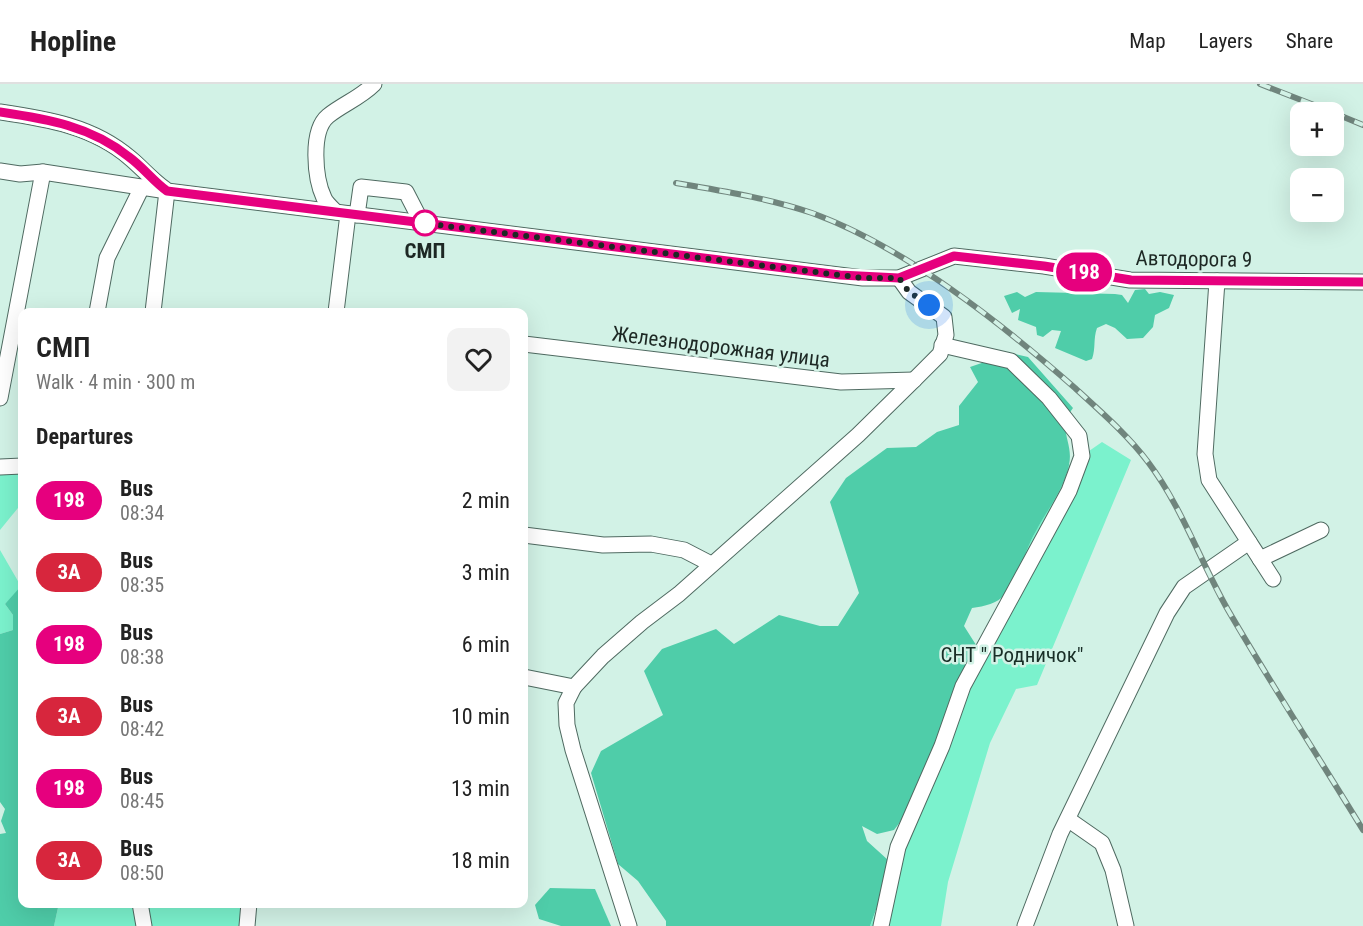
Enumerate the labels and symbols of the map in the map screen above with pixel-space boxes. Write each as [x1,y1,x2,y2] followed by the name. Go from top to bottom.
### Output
[412,210,438,236] marker: СМП
[405,239,445,263] place label: СМП
[1135,246,1253,272] street label: Автодорога 9
[1050,252,1118,291] line badge: 198
[914,290,944,320] your location
[611,322,831,372] street label: Железнодорожная улица
[941,643,1083,667] park label: СНТ " Родничок"

